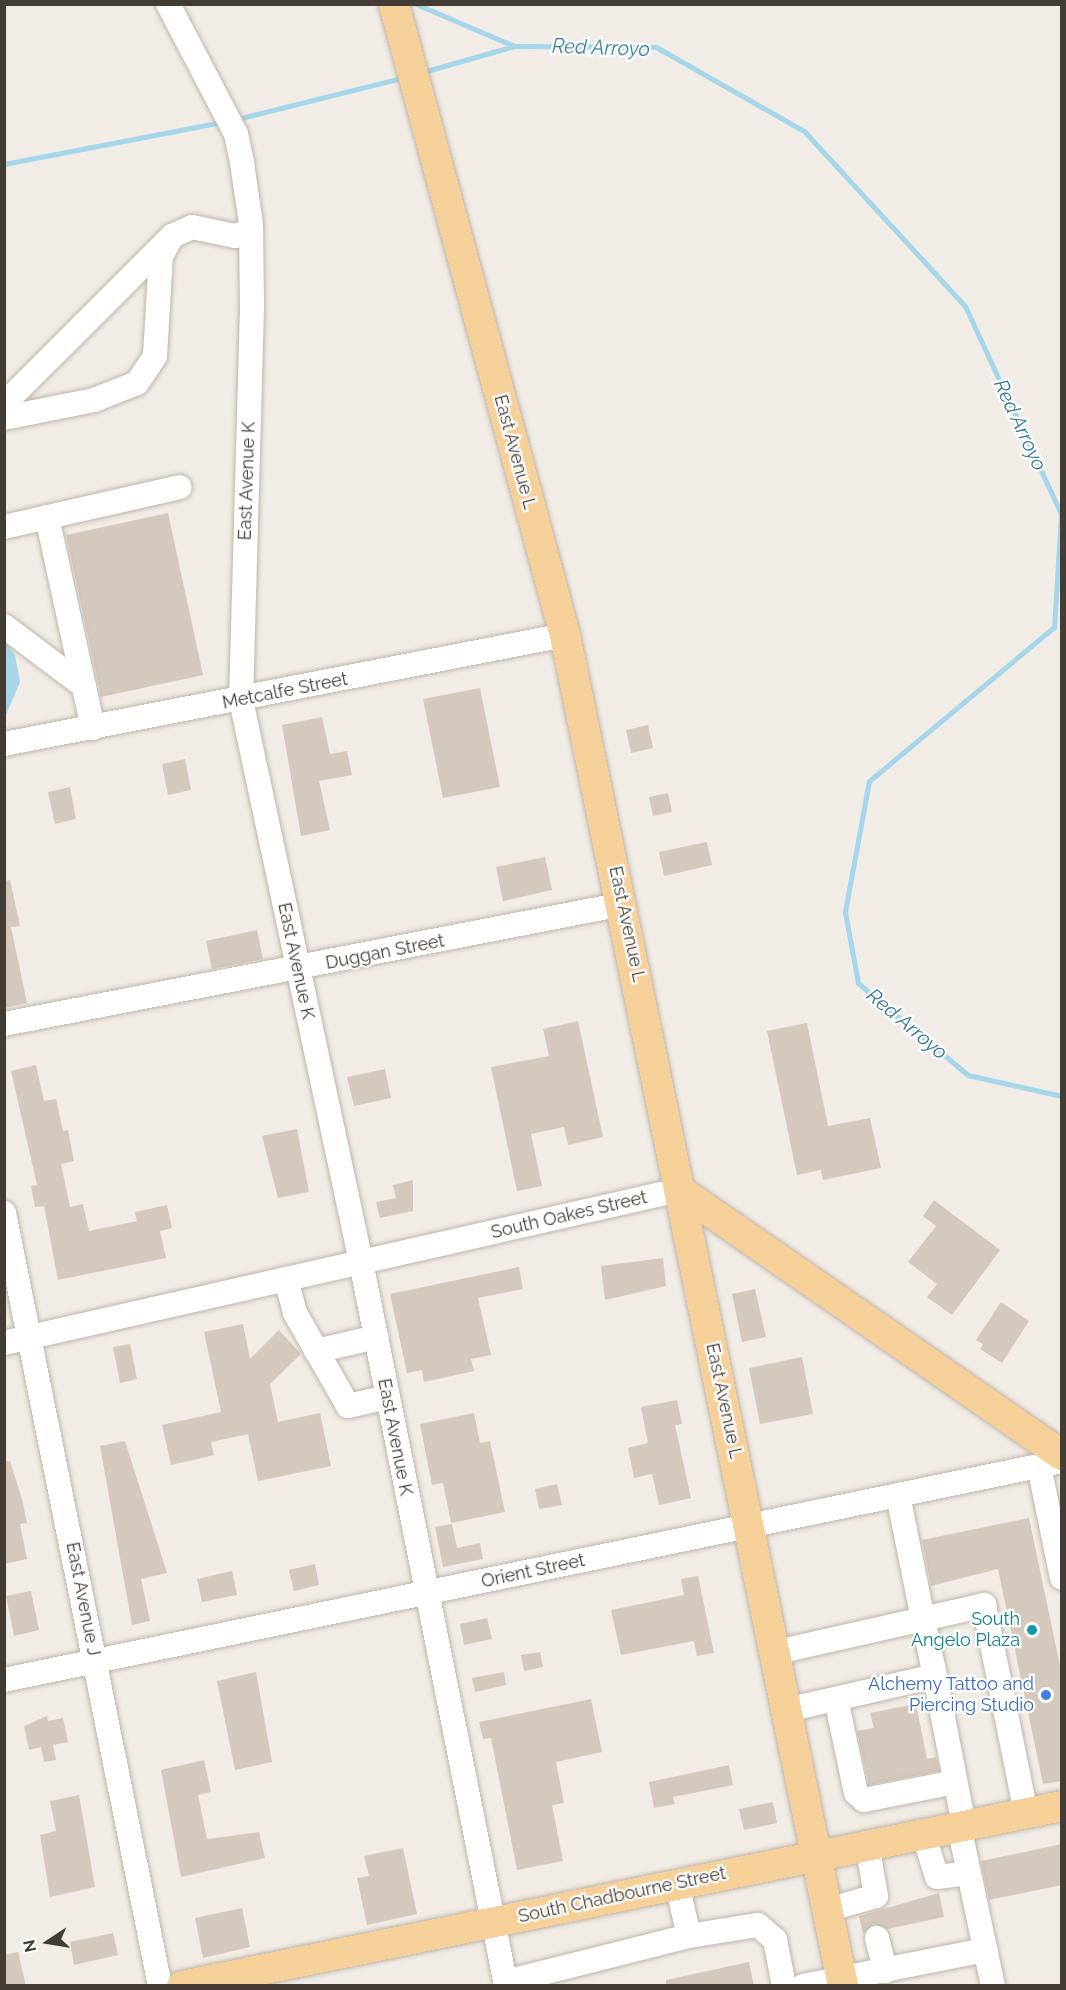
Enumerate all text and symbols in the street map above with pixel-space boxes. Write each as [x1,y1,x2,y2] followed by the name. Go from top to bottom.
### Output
[551,34,651,62] water label: Red Arroyo
[988,375,1052,475] water label: Red Arroyo
[489,392,541,512] street label: East Avenue L
[234,421,260,541] street label: East Avenue K
[220,668,350,714] street label: Metcalfe Street
[604,864,650,984] street label: East Avenue L
[273,900,319,1022] street label: East Avenue K
[324,930,446,974] street label: Duggan Street
[862,983,952,1065] water label: Red Arroyo
[489,1187,649,1243] street label: South Oakes Street
[701,1341,747,1461] street label: East Avenue L
[373,1376,417,1498] street label: East Avenue K
[61,1540,105,1658] street label: East Avenue J
[479,1550,587,1592] street label: Orient Street
[911,1609,1020,1652] place label: South Angelo Plaza
[1025,1623,1039,1637] marker: South Angelo Plaza
[867,1674,1034,1716] place label: Alchemy Tattoo and Piercing Studio
[1039,1688,1053,1702] marker: Alchemy Tattoo and Piercing Studio
[516,1862,728,1928] street label: South Chadbourne Street
[18,1912,78,1972] north arrow
[19,1938,40,1954] text: N

